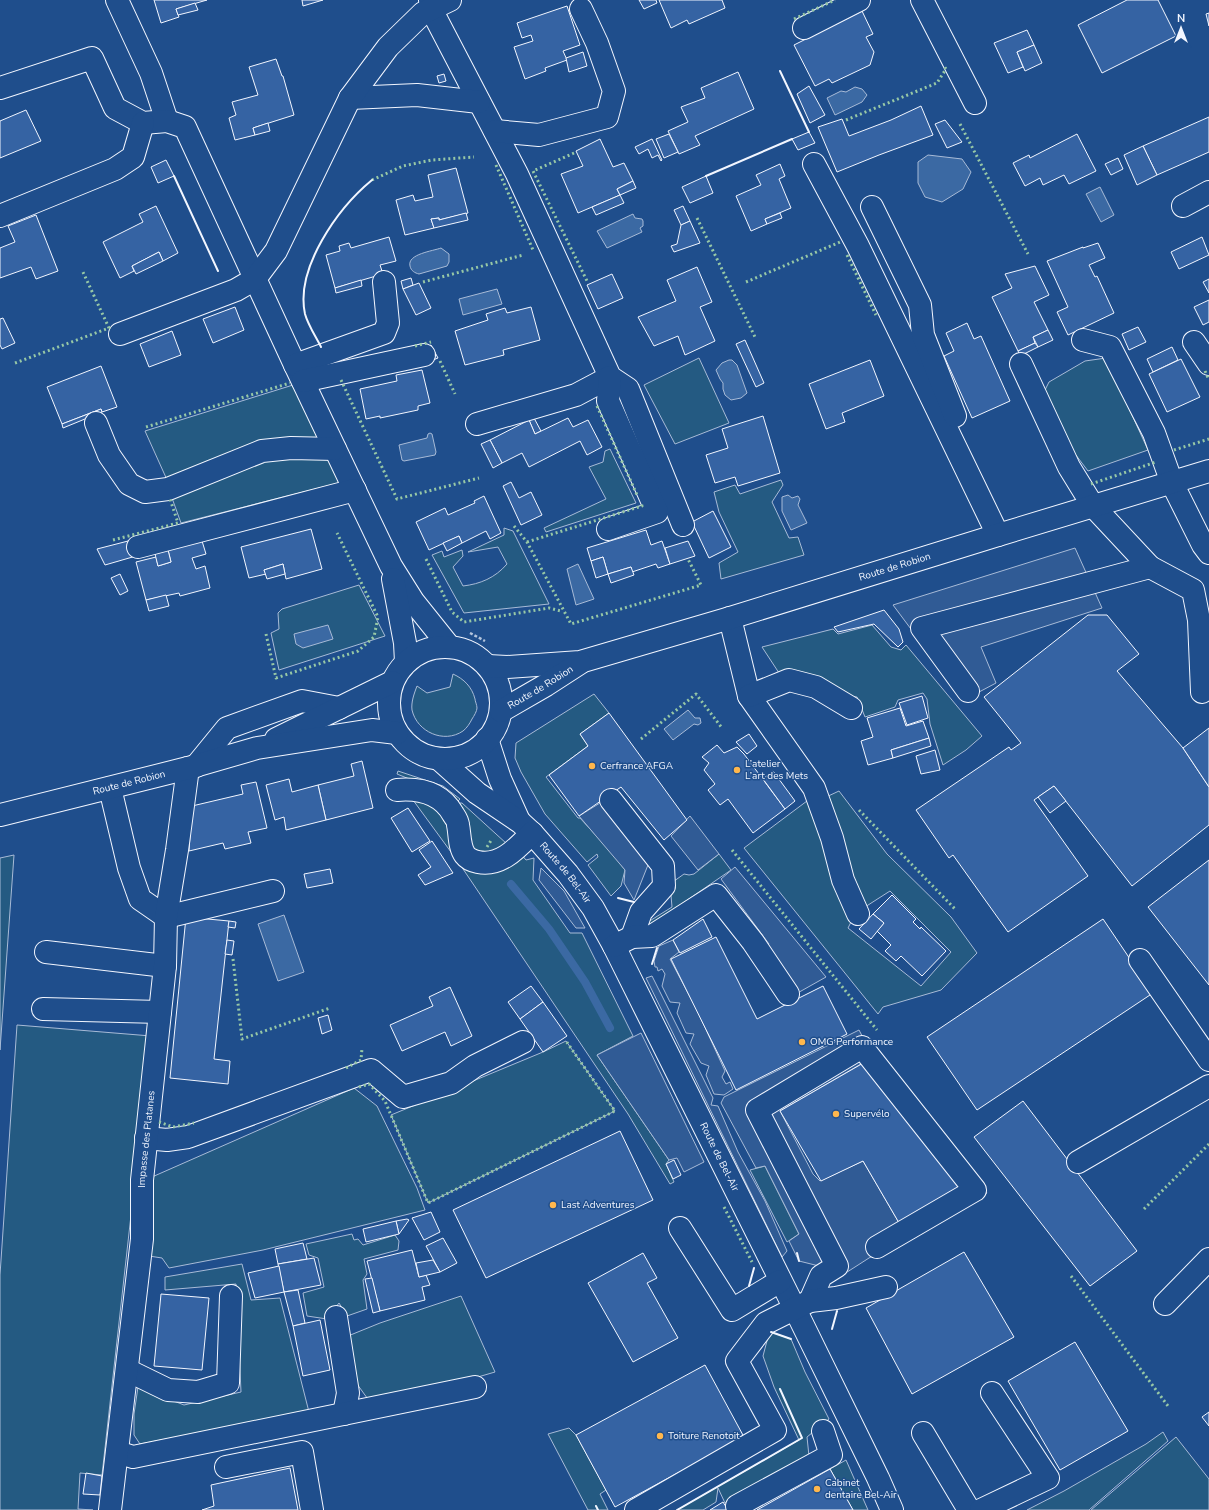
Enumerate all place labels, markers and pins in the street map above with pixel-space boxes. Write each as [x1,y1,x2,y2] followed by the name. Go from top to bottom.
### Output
[745,757,808,783] place label: L’atelier L’art des Mets
[600,759,674,773] place label: Cerfrance AFGA
[587,761,597,771] marker: Cerfrance AFGA
[732,765,742,775] marker: L’atelier L’art des Mets
[810,1035,893,1049] place label: OMG Performance
[797,1037,807,1047] marker: OMG Performance
[844,1107,890,1121] place label: Supervélo
[831,1109,841,1119] marker: Supervélo
[561,1198,635,1212] place label: Last Adventures
[548,1200,558,1210] marker: Last Adventures
[668,1429,740,1443] place label: Toiture Renotoit
[655,1431,665,1441] marker: Toiture Renotoit
[825,1476,897,1502] place label: Cabinet dentaire Bel-Air
[812,1484,822,1494] marker: Cabinet dentaire Bel-Air

